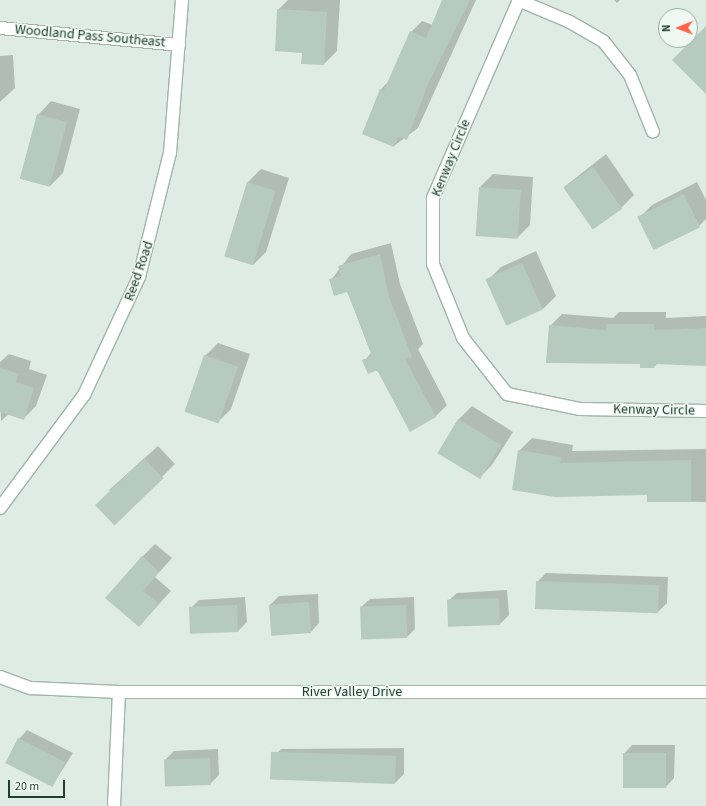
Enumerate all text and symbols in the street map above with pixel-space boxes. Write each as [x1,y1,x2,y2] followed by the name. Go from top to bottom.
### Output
[658,8,698,48] north arrow
[14,21,166,51] street label: Woodland Pass Southeast
[659,24,674,32] text: N
[428,117,474,199] street label: Kenway Circle
[121,239,157,303] street label: Reed Road
[613,401,695,419] street label: Kenway Circle
[302,684,402,700] street label: River Valley Drive
[10,772,67,798] scale bar
[15,778,39,795] text: 20 m

